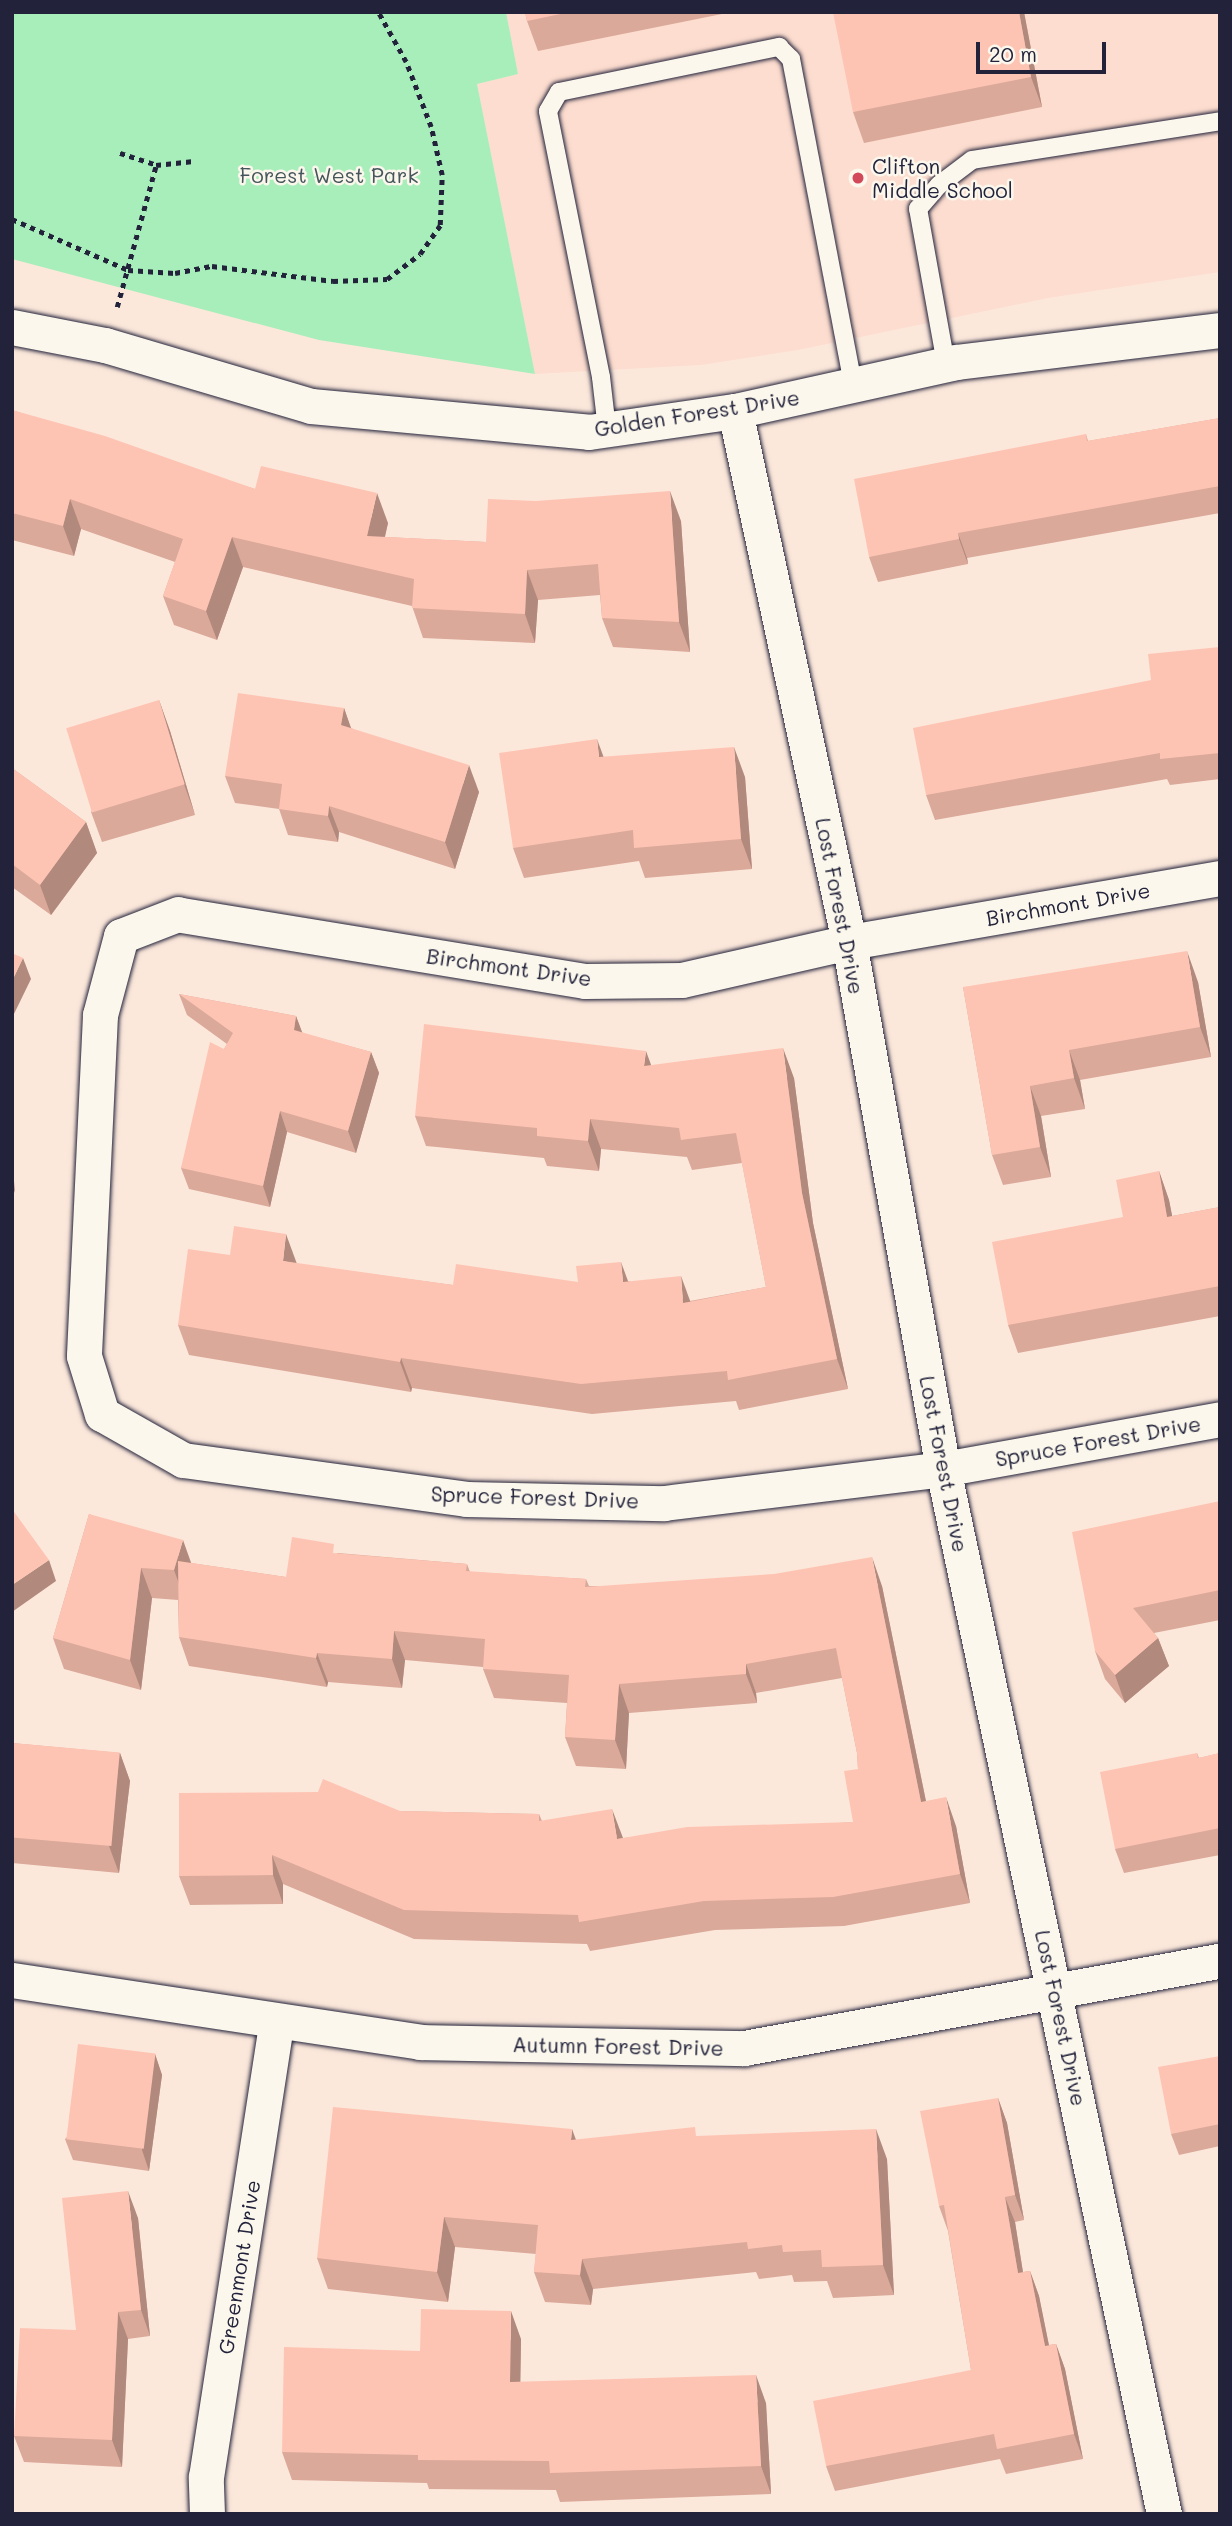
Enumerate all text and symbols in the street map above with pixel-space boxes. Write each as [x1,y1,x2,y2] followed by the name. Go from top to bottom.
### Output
[980,28,1110,72] scale bar
[989,40,1037,67] text: 20 m
[872,153,1013,203] place label: Clifton Middle School
[239,162,419,188] park label: Forest West Park
[850,170,866,186] marker: Clifton Middle School
[593,384,801,442] street label: Golden Forest Drive
[811,816,869,996] street label: Lost Forest Drive
[984,877,1152,931] street label: Birchmont Drive
[425,943,593,991] street label: Birchmont Drive
[915,1374,973,1554] street label: Lost Forest Drive
[993,1411,1203,1471] street label: Spruce Forest Drive
[430,1481,640,1513] street label: Spruce Forest Drive
[1030,1928,1092,2108] street label: Lost Forest Drive
[512,2032,724,2060] street label: Autumn Forest Drive
[213,2178,265,2356] street label: Greenmont Drive

